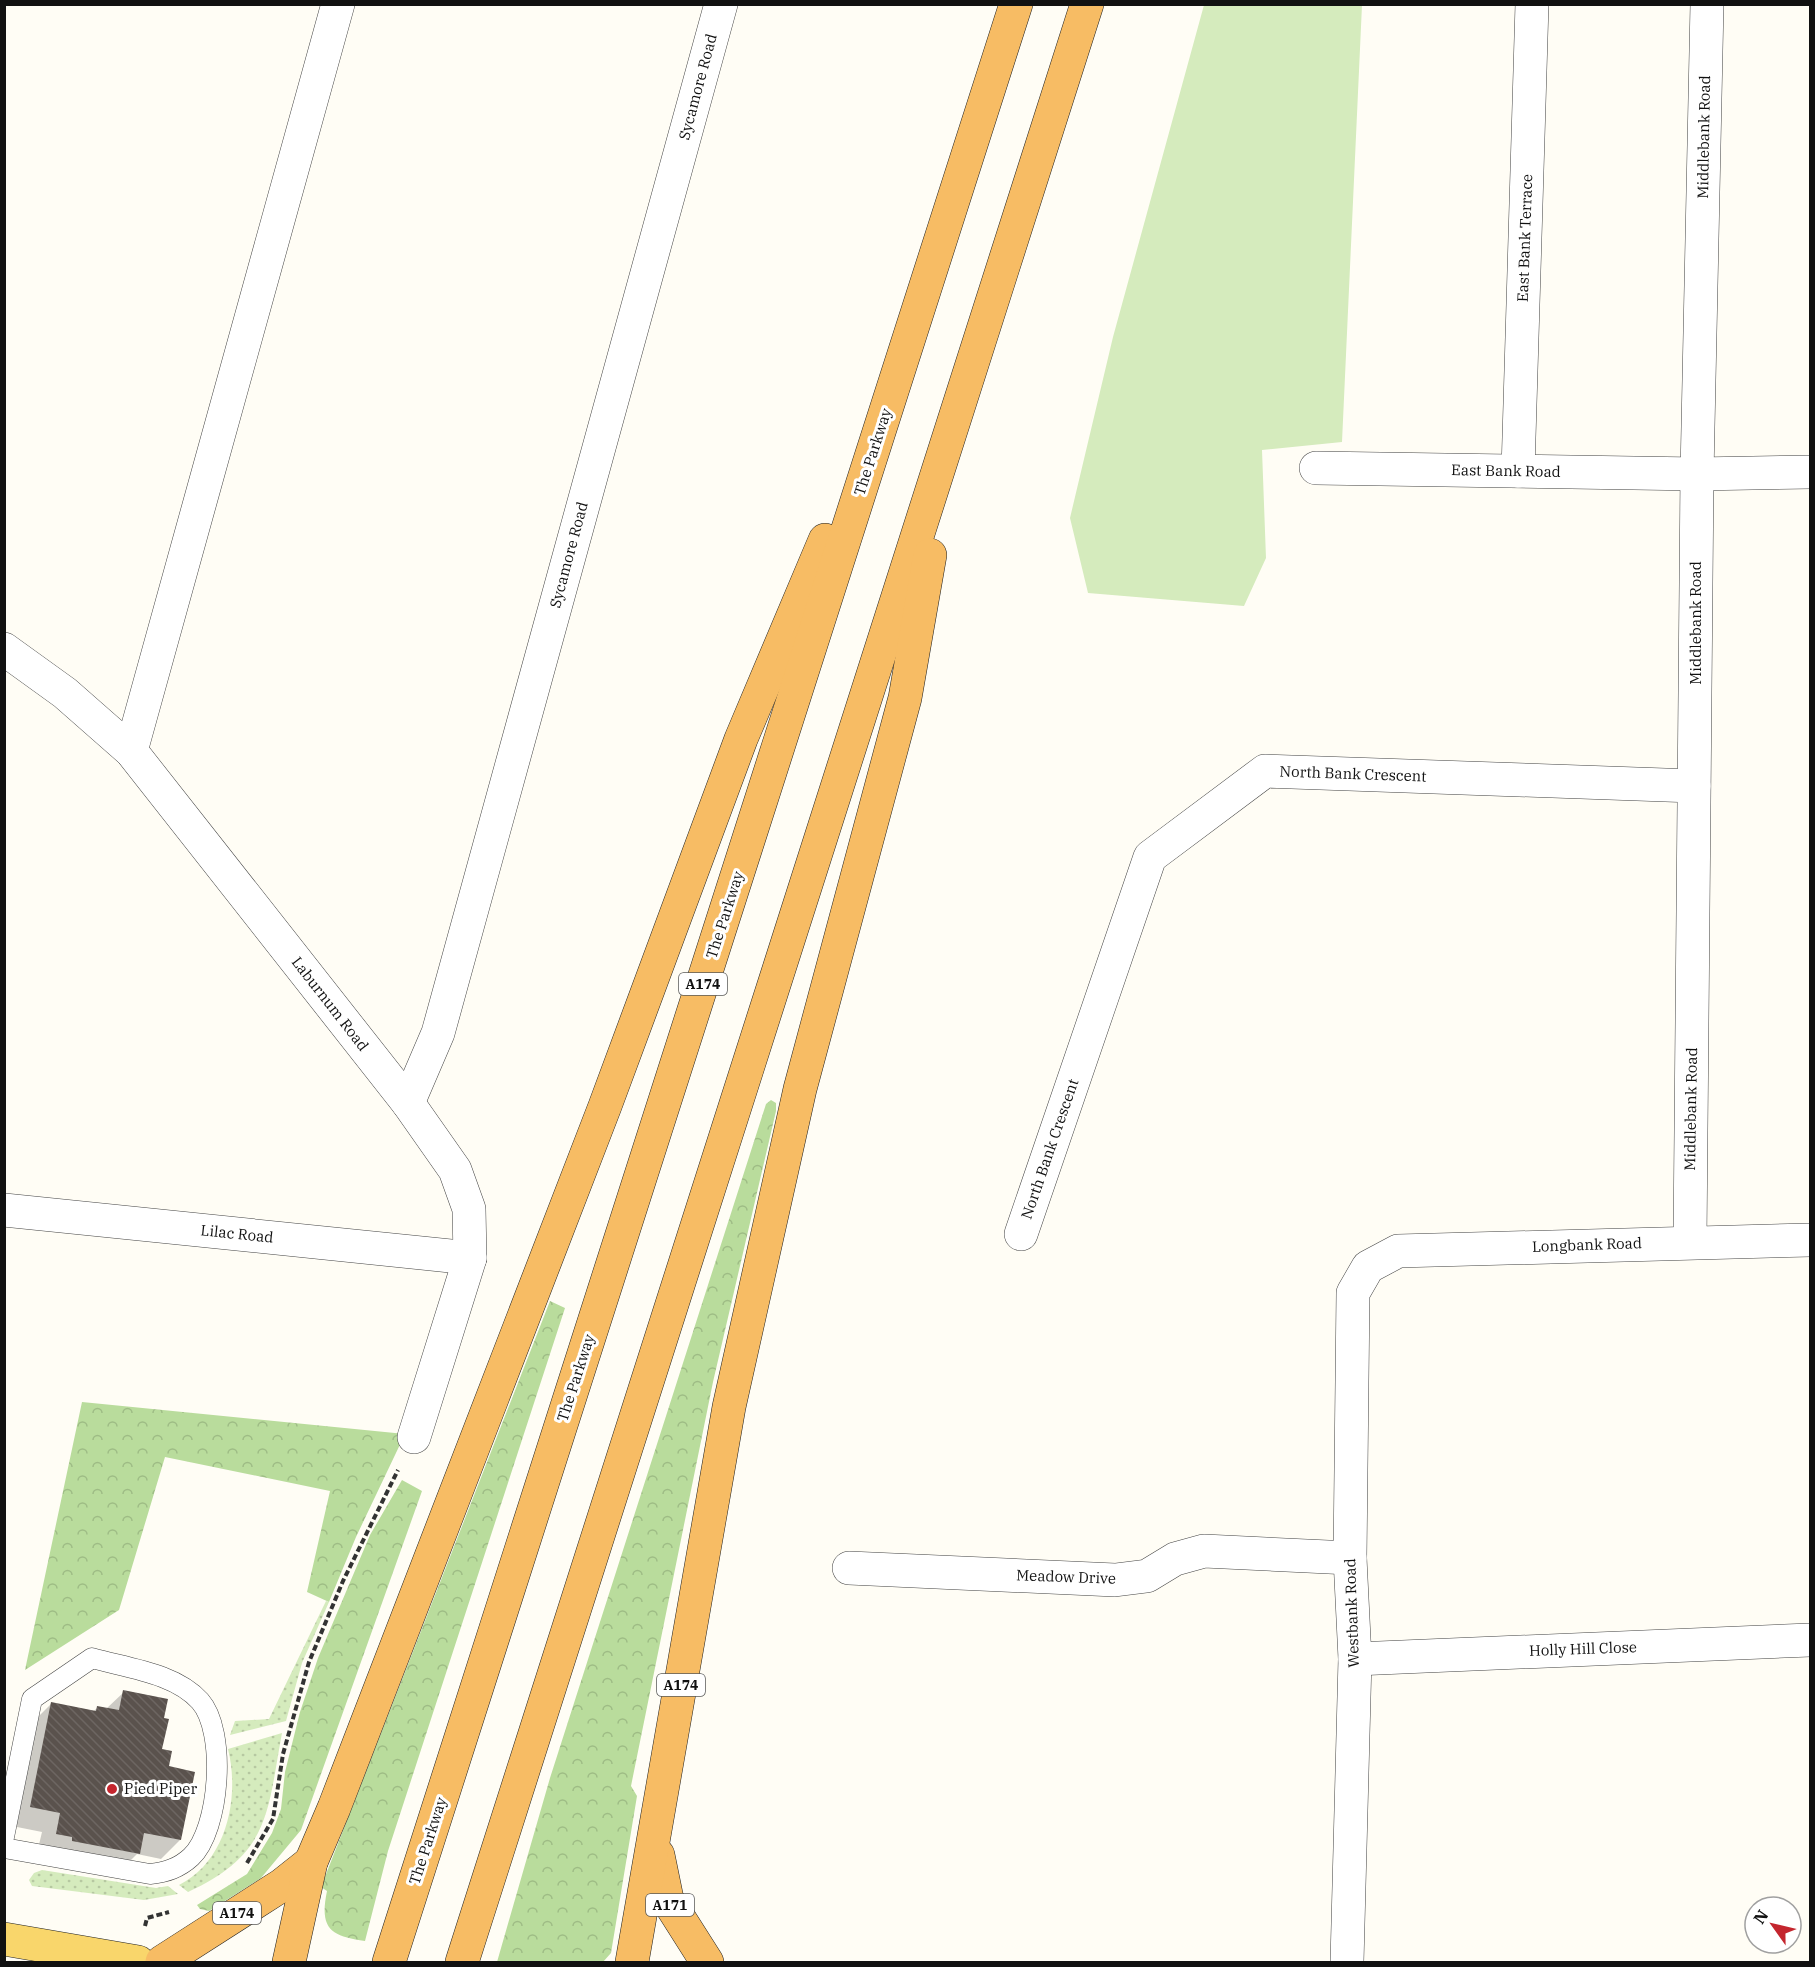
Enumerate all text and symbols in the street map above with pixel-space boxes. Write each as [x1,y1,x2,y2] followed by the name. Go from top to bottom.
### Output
[674,32,721,142] street label: Sycamore Road
[1693,75,1714,199] street label: Middlebank Road
[1513,174,1536,302] street label: East Bank Terrace
[849,406,896,498] street label: The Parkway
[1451,460,1561,481] street label: East Bank Road
[545,500,592,610] street label: Sycamore Road
[1686,561,1705,685] street label: Middlebank Road
[1279,761,1427,786] street label: North Bank Crescent
[701,869,748,961] street label: The Parkway
[288,953,373,1055] street label: Laburnum Road
[679,973,727,995] road number: A174
[1680,1047,1701,1171] street label: Middlebank Road
[1017,1076,1082,1221] street label: North Bank Crescent
[200,1220,275,1247] street label: Lilac Road
[1532,1233,1642,1256] street label: Longbank Road
[552,1332,599,1424] street label: The Parkway
[1340,1558,1363,1668] street label: Westbank Road
[1016,1565,1116,1588] street label: Meadow Drive
[1529,1637,1637,1660] street label: Holly Hill Close
[657,1674,705,1696] road number: A174
[124,1779,197,1798] place label: Pied Piper
[105,1782,119,1796] marker: Pied Piper
[404,1795,451,1887] street label: The Parkway
[646,1894,694,1916] road number: A171
[1743,1895,1803,1955] north arrow
[213,1902,261,1924] road number: A174
[1749,1906,1772,1927] text: N

